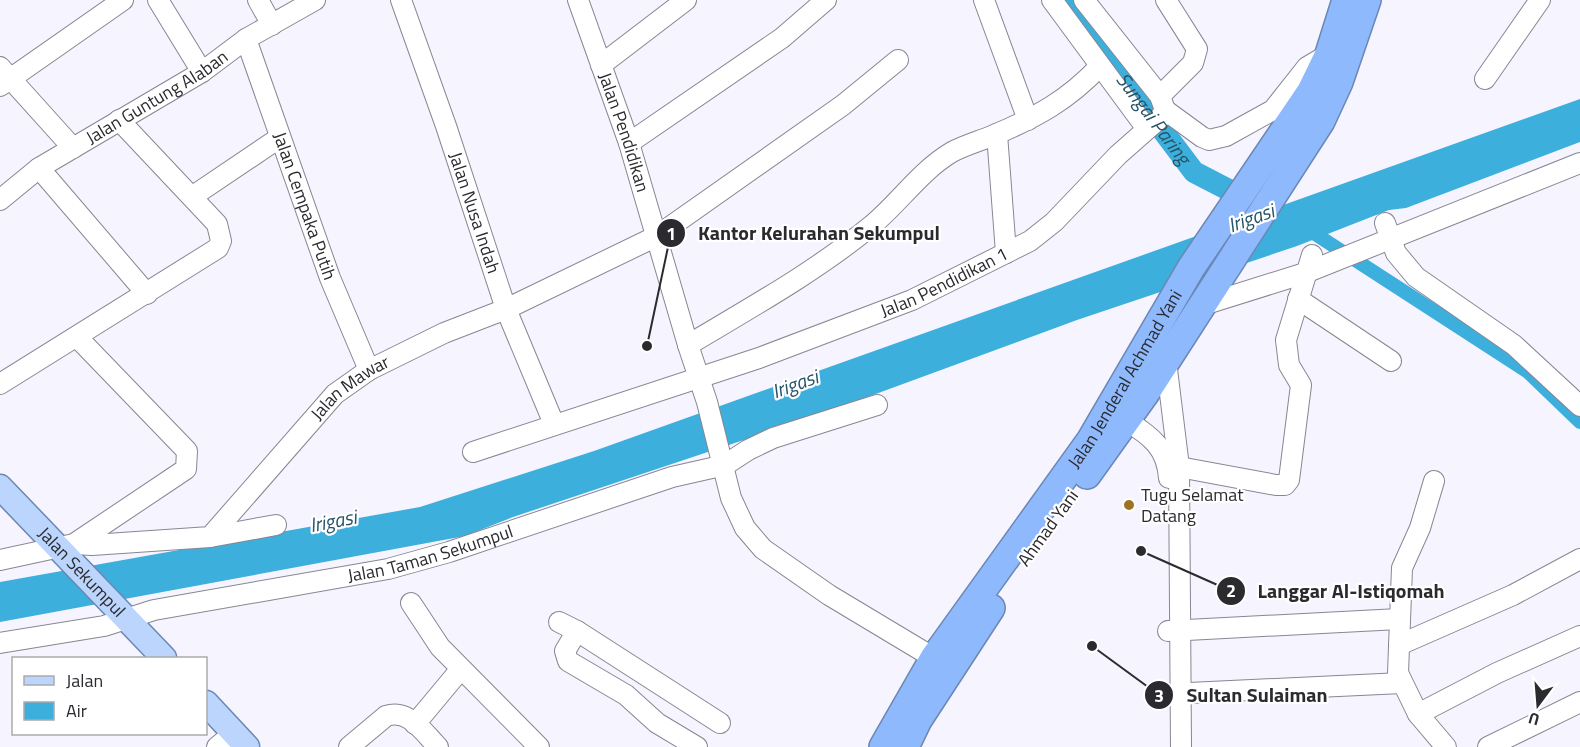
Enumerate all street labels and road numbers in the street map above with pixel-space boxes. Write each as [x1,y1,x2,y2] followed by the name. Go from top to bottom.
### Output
[81,43,233,151] street label: Jalan Guntung Alaban
[592,68,657,195] street label: Jalan Pendidikan
[267,128,344,283] street label: Jalan Cempaka Putih
[442,148,507,277] street label: Jalan Nusa Indah
[876,240,1012,324] street label: Jalan Pendidikan 1
[1061,284,1189,474] street label: Jalan Jenderal Achmad Yani
[304,348,394,426] street label: Jalan Mawar
[1010,484,1085,572] street label: Ahmad Yani
[345,517,516,589] street label: Jalan Taman Sekumpul
[32,520,132,623] street label: Jalan Sekumpul

